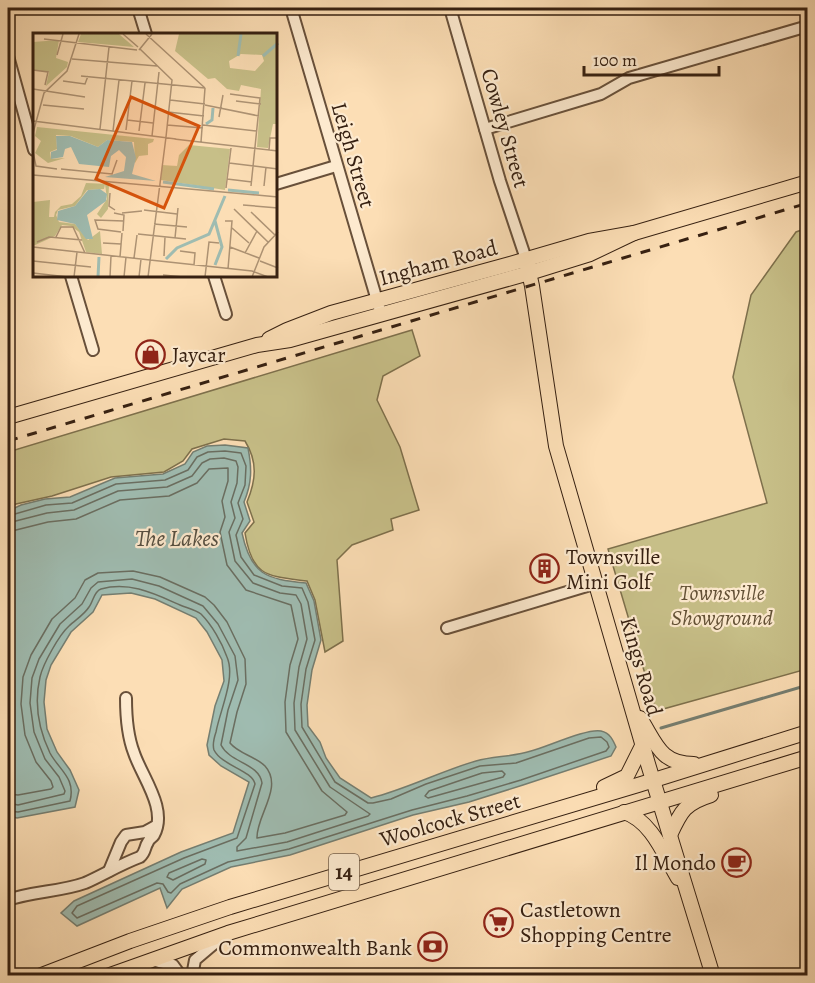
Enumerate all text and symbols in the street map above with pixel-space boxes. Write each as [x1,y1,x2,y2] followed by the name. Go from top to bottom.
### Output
[33,33,278,278] inset map
[584,39,719,77] scale bar
[593,48,637,72] text: 100 m
[474,65,536,191] street label: Cowley Street
[324,99,382,212] street label: Leigh Street
[376,233,501,293] street label: Ingham Road
[135,338,167,370] shop icon: Jaycar
[172,340,226,370] place label: Jaycar
[135,522,219,554] water label: The Lakes
[566,542,660,597] place label: Townsville Mini Golf
[529,553,561,585] building icon: Townsville Mini Golf
[671,578,773,633] park label: Townsville Showground
[613,613,670,720] street label: Kings Road
[376,786,524,855] street label: Woolcock Street
[721,846,753,878] cafe icon: Il Mondo
[634,848,716,878] place label: Il Mondo
[329,854,359,890] road number: 14
[520,895,672,950] place label: Castletown Shopping Centre
[483,906,515,938] supermarket icon: Castletown Shopping Centre
[417,931,449,963] bank icon: Commonwealth Bank
[218,933,412,963] place label: Commonwealth Bank

